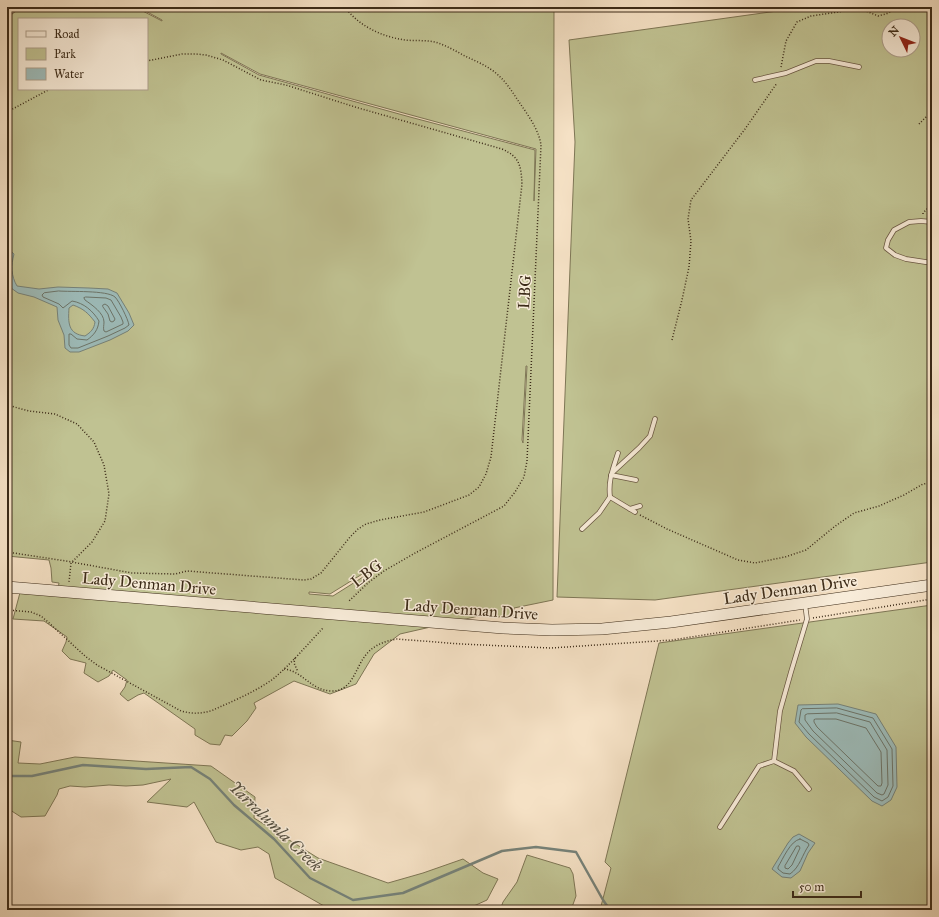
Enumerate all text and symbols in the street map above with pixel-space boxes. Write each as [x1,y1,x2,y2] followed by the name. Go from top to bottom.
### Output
[18,18,148,90] legend
[881,18,921,58] north arrow
[886,23,902,39] text: N
[54,27,80,41] text: Road
[54,47,76,61] text: Park
[54,67,84,81] text: Water
[514,274,535,310] street label: LBG
[347,555,386,591] street label: LBG
[81,568,217,599] street label: Lady Denman Drive
[722,571,858,608] street label: Lady Denman Drive
[403,595,539,624] street label: Lady Denman Drive
[225,777,327,876] water label: Yarralumla Creek
[793,873,861,899] scale bar
[799,880,824,894] text: 50 m

